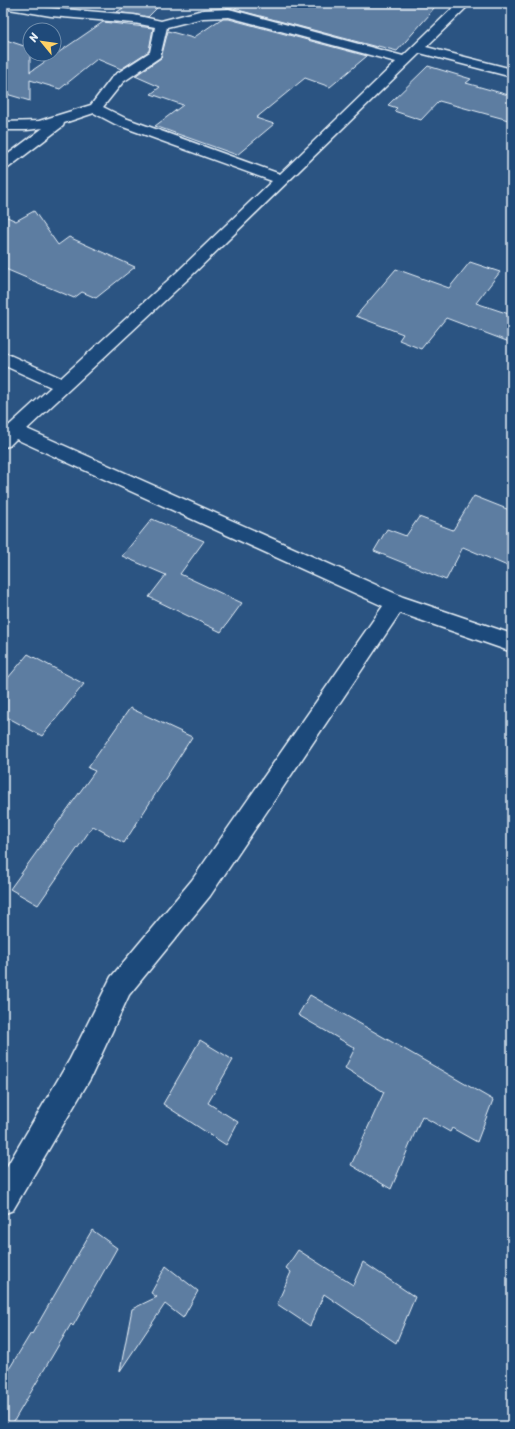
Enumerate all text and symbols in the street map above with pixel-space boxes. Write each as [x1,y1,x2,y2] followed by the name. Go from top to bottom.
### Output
[22,22,62,62] north arrow
[23,29,44,46] text: N

